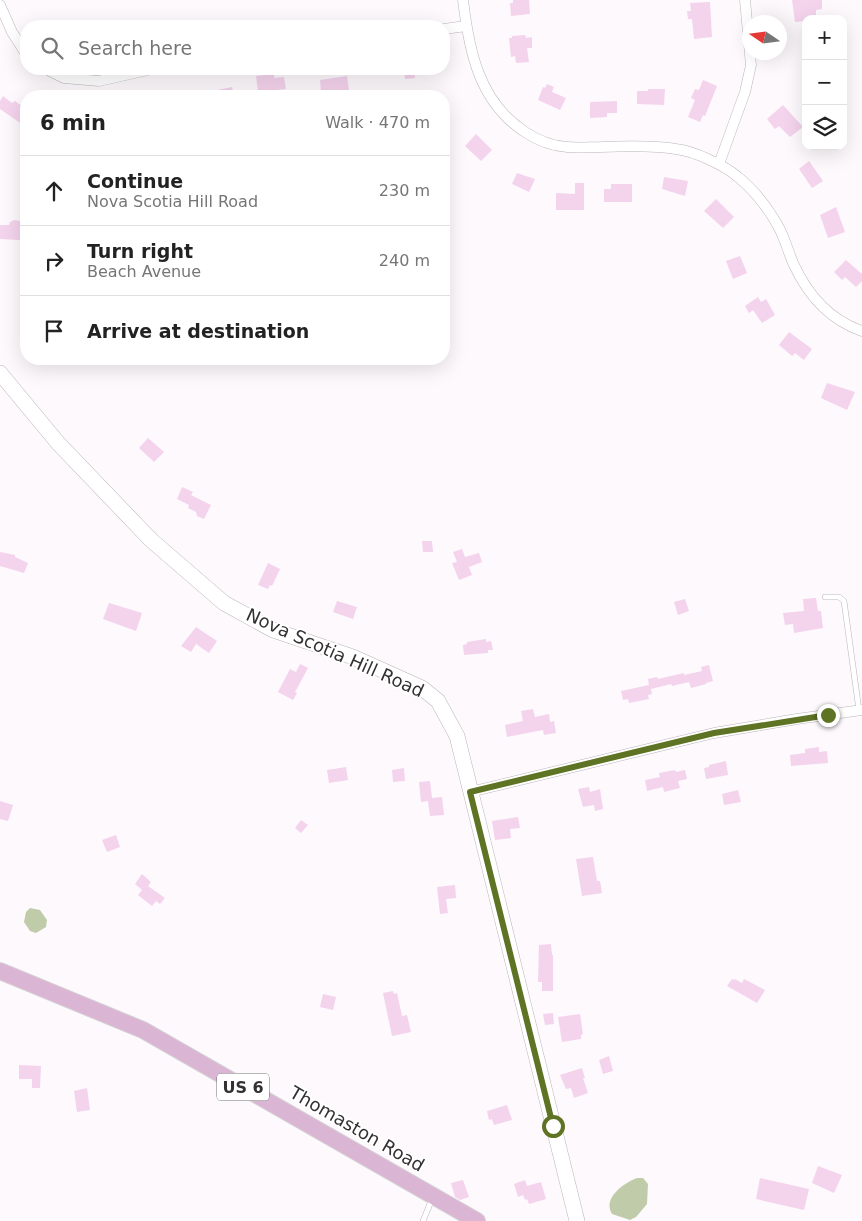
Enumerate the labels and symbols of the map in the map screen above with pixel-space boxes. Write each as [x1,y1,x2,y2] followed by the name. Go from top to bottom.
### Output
[742,15,787,60] north arrow
[243,604,427,701] street label: Nova Scotia Hill Road
[817,704,840,727] route end
[217,1074,269,1100] road number: US 6
[285,1081,428,1176] street label: Thomaston Road
[542,1115,565,1138] route start

